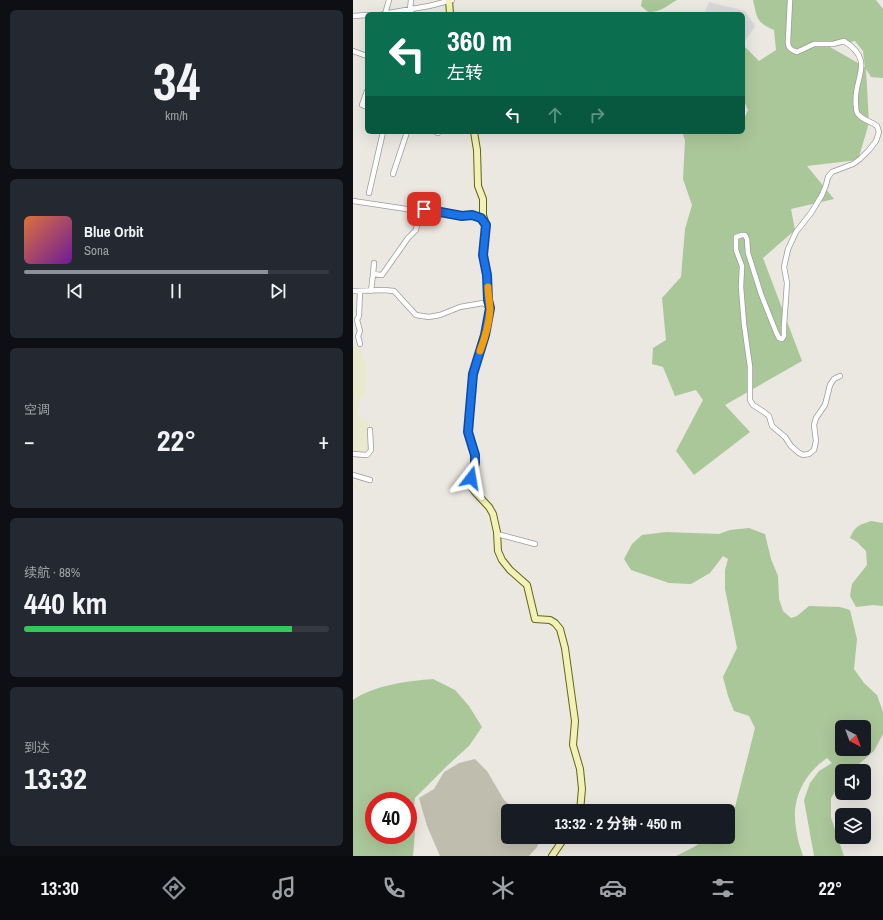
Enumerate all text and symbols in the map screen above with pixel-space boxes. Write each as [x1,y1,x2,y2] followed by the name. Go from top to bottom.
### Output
[447,22,512,60] text: 360 m
[381,28,433,80] icon: left
[153,46,200,116] text: 34
[447,60,483,85] text: 左转
[502,104,524,126] icon: left
[544,104,566,126] icon: ahead
[586,104,608,126] icon: right
[165,107,188,124] text: km/h
[407,192,441,226] pin
[413,198,435,220] icon: arrive
[84,221,143,242] text: Blue Orbit
[84,242,109,259] text: Sona
[64,280,86,302] icon: previous
[165,280,187,302] icon: pause
[267,280,289,302] icon: next
[24,401,50,418] text: 空调
[157,420,196,460] text: 22°
[24,426,35,456] text: −
[318,426,329,456] text: +
[450,457,492,499] position arrow
[24,564,80,581] text: 续航 · 88%
[24,583,107,623] text: 440 km
[835,720,871,756] north arrow
[835,720,871,844] map controls
[24,739,50,756] text: 到达
[24,758,87,798] text: 13:32
[835,764,871,800] button: sound
[365,792,417,844] speed limit sign: 40
[835,808,871,844] button: layers
[554,813,682,834] text: 13:32 · 2 分钟 · 450 m
[160,874,188,902] icon: directions
[270,874,298,902] icon: music
[380,874,408,902] icon: phone
[489,874,517,902] icon: climate
[599,874,627,902] icon: car
[709,874,737,902] icon: filters
[41,876,79,901] text: 13:30
[819,876,842,901] text: 22°

